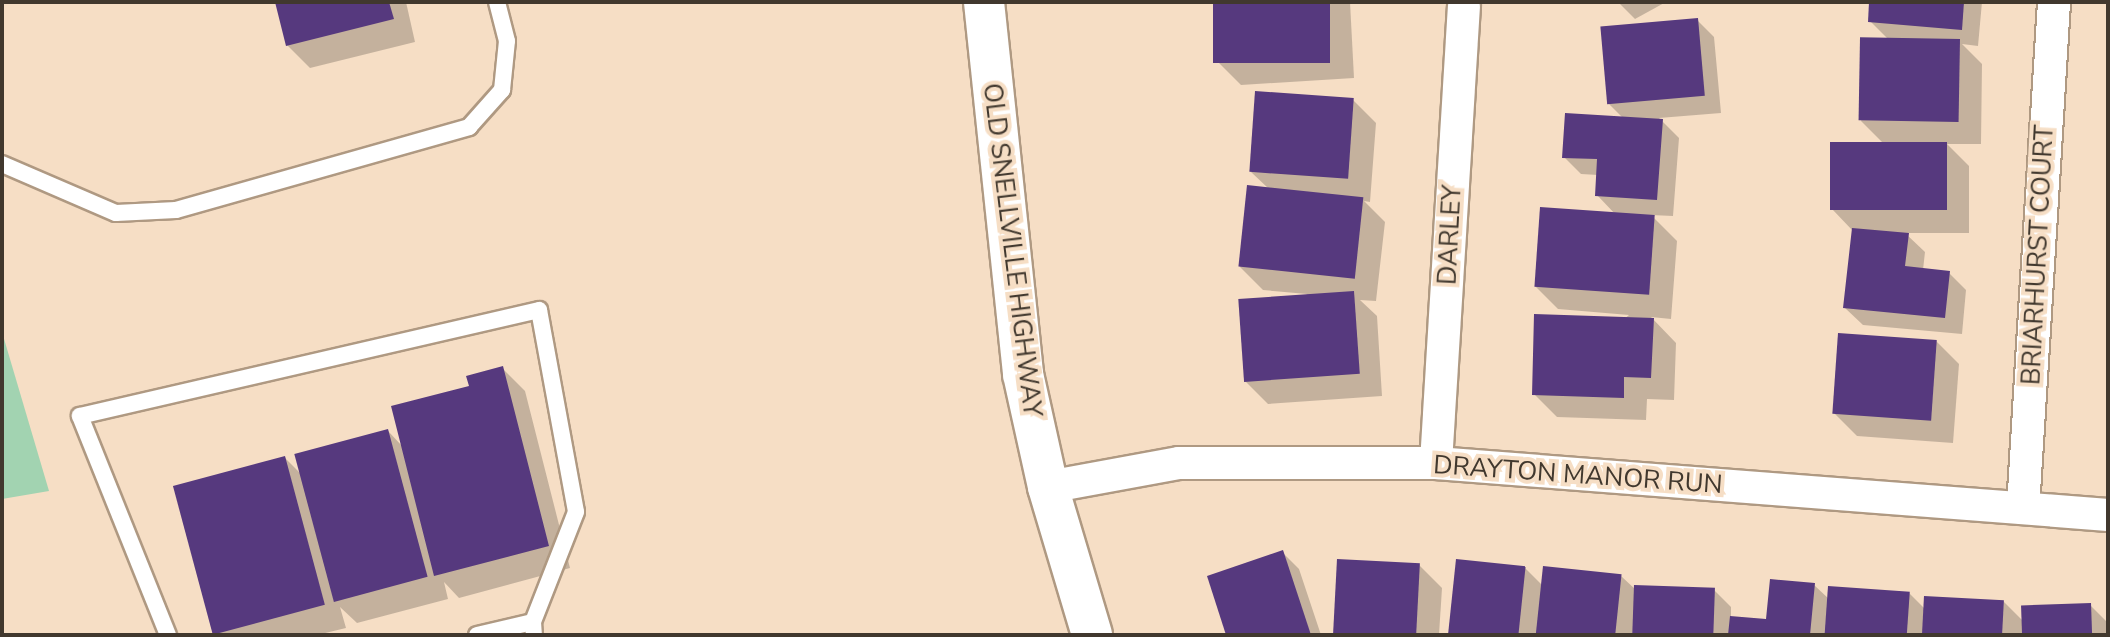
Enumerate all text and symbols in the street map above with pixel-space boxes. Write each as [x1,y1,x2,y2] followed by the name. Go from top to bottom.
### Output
[976,81,1048,419] street label: OLD SNELLVILLE HIGHWAY
[2016,124,2060,386] street label: BRIARHURST COURT
[1432,184,1468,286] street label: DARLEY
[1432,449,1724,501] street label: DRAYTON MANOR RUN

